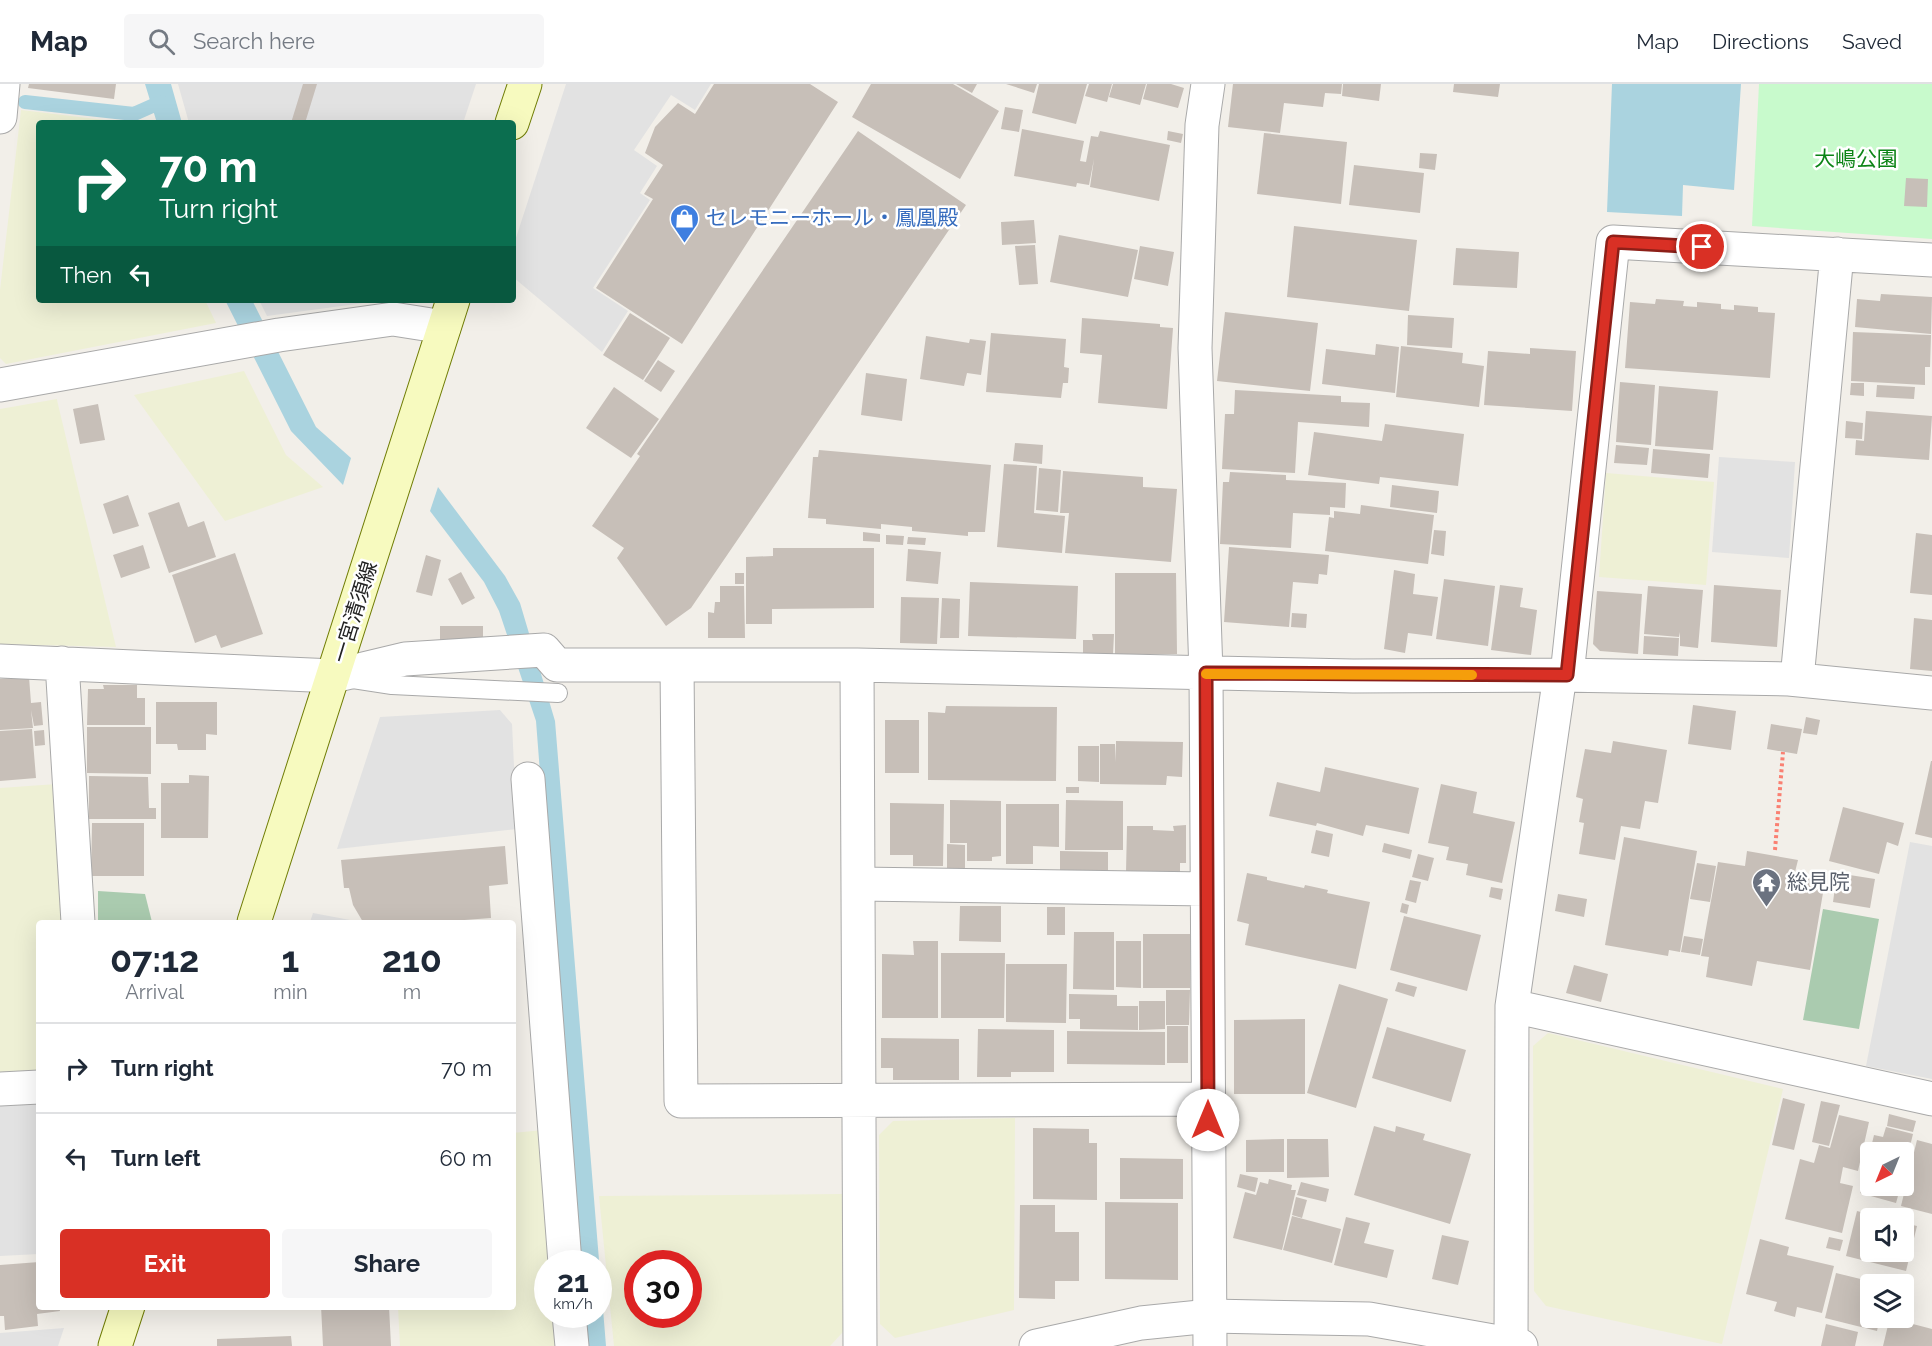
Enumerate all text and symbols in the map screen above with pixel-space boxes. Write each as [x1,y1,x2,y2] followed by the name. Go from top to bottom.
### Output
[124,14,544,68] search box
[30,25,88,58] text: Map
[145,25,178,58] icon: search
[193,28,315,54] text: Search here
[1636,29,1679,54] text: Map
[1712,29,1809,54] text: Directions
[1842,29,1902,54] text: Saved
[159,143,258,192] text: 70 m
[60,144,138,222] icon: right
[1814,146,1898,171] park label: 大嶋公園
[159,193,278,224] text: Turn right
[669,202,701,244] shop icon: セレモニーホール・鳳凰殿
[706,205,958,230] place label: セレモニーホール・鳳凰殿
[1676,221,1727,272] pin
[1685,230,1718,263] icon: arrive
[124,258,157,291] icon: left
[60,262,112,288] text: Then
[327,558,382,666] street label: 一宮清須線
[1750,866,1782,908] temple icon: 総見院
[1787,869,1850,894] place label: 総見院
[110,938,199,980] text: 07:12
[282,938,299,980] text: 1
[382,938,442,980] text: 210
[125,980,184,1004] text: Arrival
[273,980,308,1004] text: min
[403,980,421,1004] text: m
[60,1052,93,1085] icon: right
[111,1055,214,1081] text: Turn right
[441,1055,492,1081] text: 70 m
[1176,1088,1240,1152] position arrow
[60,1142,93,1175] icon: left
[1860,1142,1914,1196] north arrow
[1860,1142,1914,1328] map controls
[111,1145,201,1171] text: Turn left
[439,1145,492,1171] text: 60 m
[1860,1208,1914,1262] button: sound
[60,1229,270,1298] button: Exit
[282,1229,492,1298] button: Share
[624,1250,702,1328] speed limit sign: 30
[557,1264,589,1299] text: 21
[1860,1274,1914,1328] button: layers
[553,1295,593,1313] text: km/h

